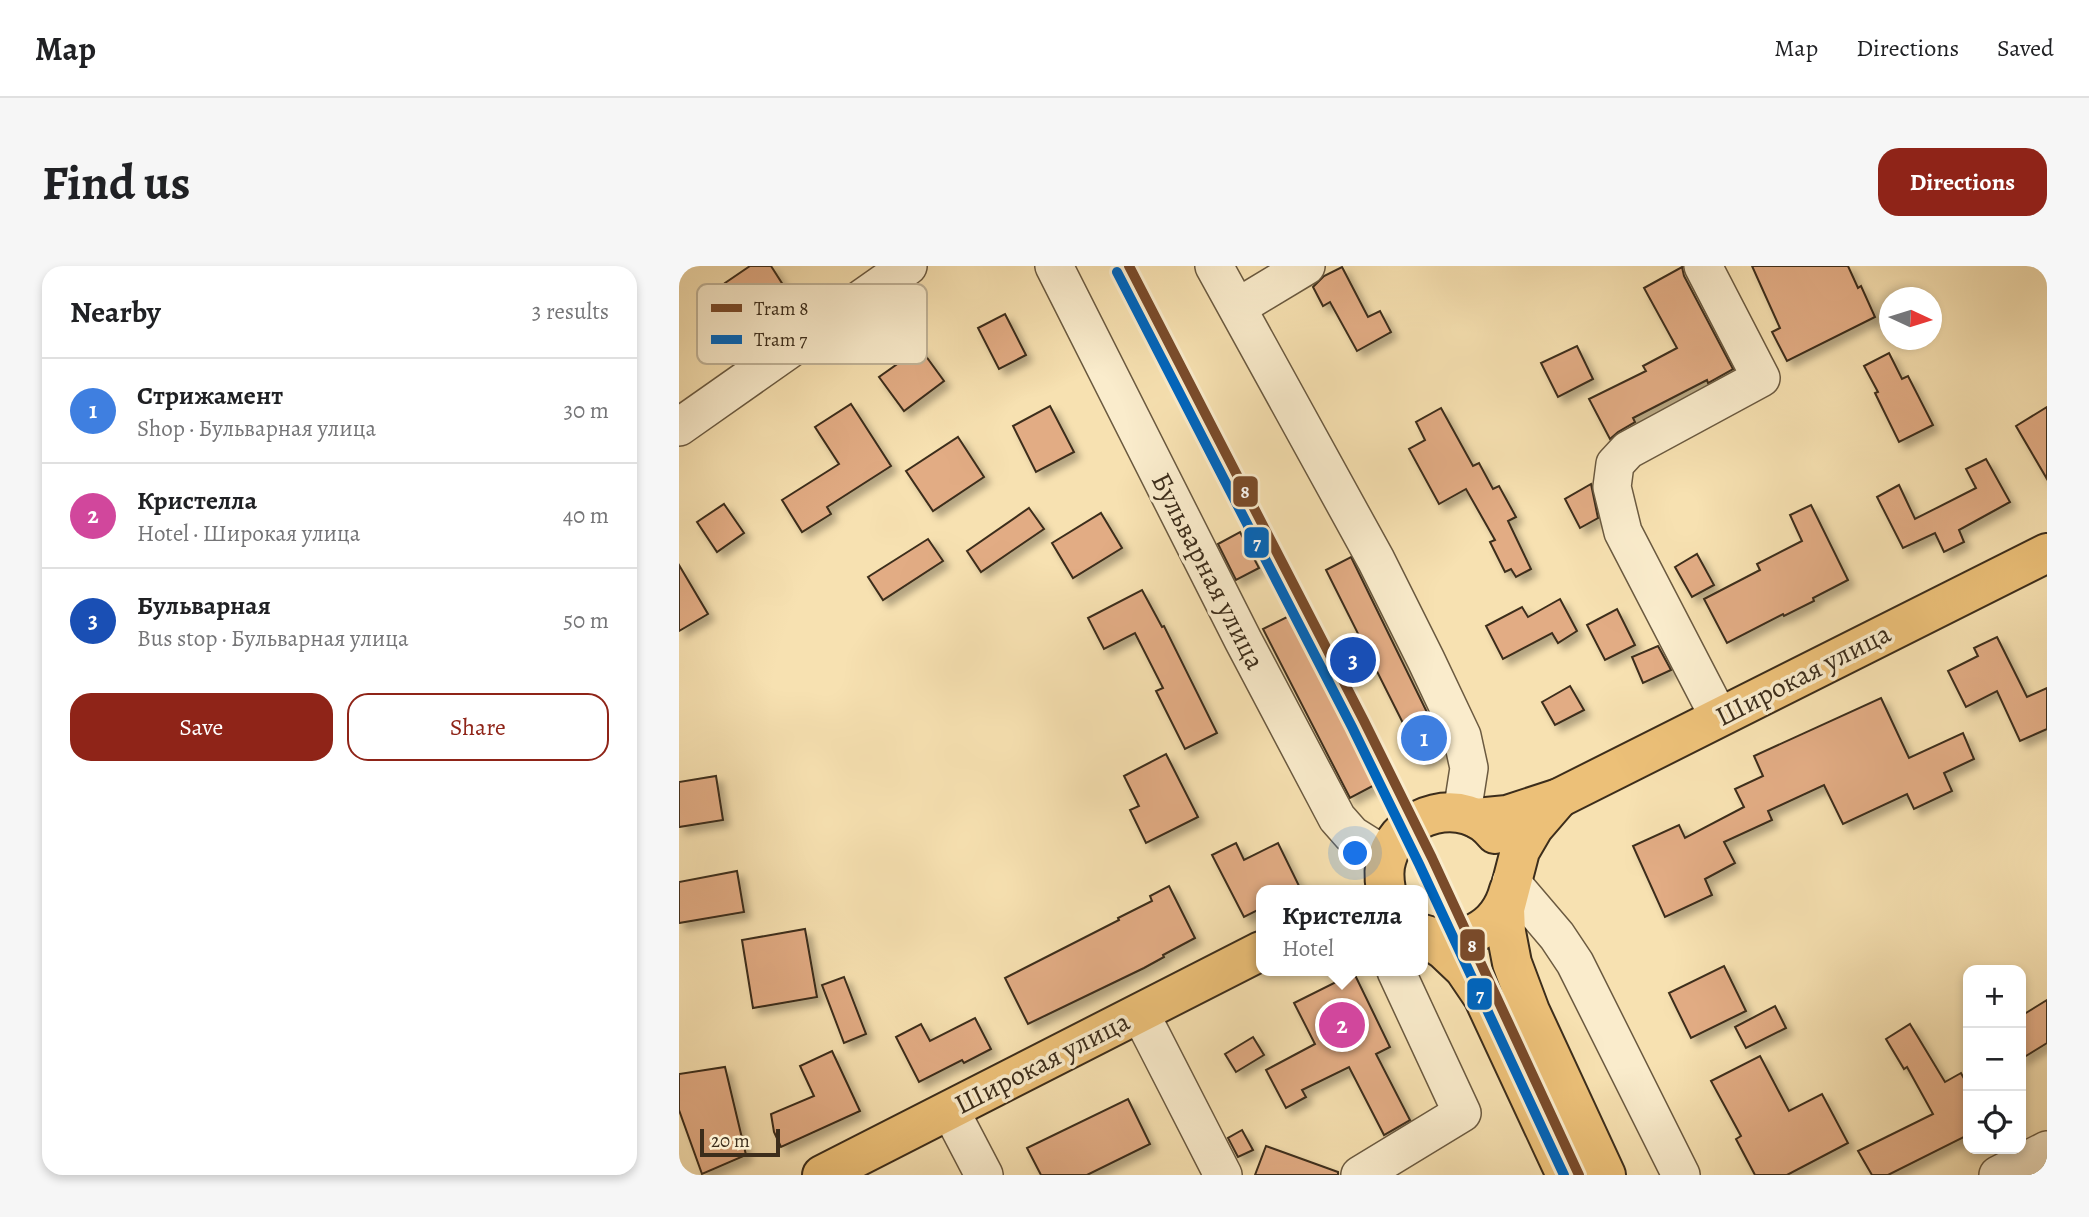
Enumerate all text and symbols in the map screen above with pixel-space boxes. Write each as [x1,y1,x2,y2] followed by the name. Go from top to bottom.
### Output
[35,26,96,71] text: Map
[1774,32,1818,64] text: Map
[1856,32,1959,64] text: Directions
[1997,32,2054,64] text: Saved
[1878,148,2047,216] button: Directions
[42,149,190,216] text: Find us
[697,284,927,364] legend
[1879,287,1942,350] north arrow
[70,292,161,332] text: Nearby
[532,296,609,327] text: 3 results
[754,296,809,322] text: Tram 8
[754,327,807,353] text: Tram 7
[137,378,283,413] text: Стрижамент
[89,395,97,426] text: 1
[563,395,609,426] text: 30 m
[137,413,376,444] text: Shop · Бульварная улица
[1142,466,1274,676] street label: Бульварная улица
[1232,475,1259,508] line badge: 8
[1240,479,1250,505] text: 8
[137,483,257,518] text: Кристелла
[87,500,99,531] text: 2
[563,500,609,531] text: 40 m
[137,518,360,549] text: Hotel · Широкая улица
[1243,526,1270,559] line badge: 7
[1253,530,1262,556] text: 7
[137,588,271,623] text: Бульварная
[88,605,98,636] text: 3
[563,605,609,636] text: 50 m
[1709,614,1897,736] street label: Широкая улица
[137,623,409,654] text: Bus stop · Бульварная улица
[1330,634,1376,686] pin: 3
[70,693,333,761] button: Save
[347,693,609,761] button: Share
[1401,712,1447,764] pin: 1
[1338,836,1372,870] your location
[1256,885,1428,976] popup
[1282,898,1402,933] text: Кристелла
[1459,928,1486,962] line badge: 8
[1282,933,1334,964] text: Hotel
[1467,933,1477,959] text: 8
[1963,965,2026,1154] map controls
[1963,965,2026,1028] button: +
[1466,977,1493,1011] line badge: 7
[1476,982,1485,1008] text: 7
[1319,999,1365,1051] pin: 2
[948,1002,1136,1124] street label: Широкая улица
[1963,1028,2026,1091] button: −
[1963,1091,2026,1154] button: locate
[700,1126,781,1158] scale bar
[711,1128,750,1154] text: 20 m

